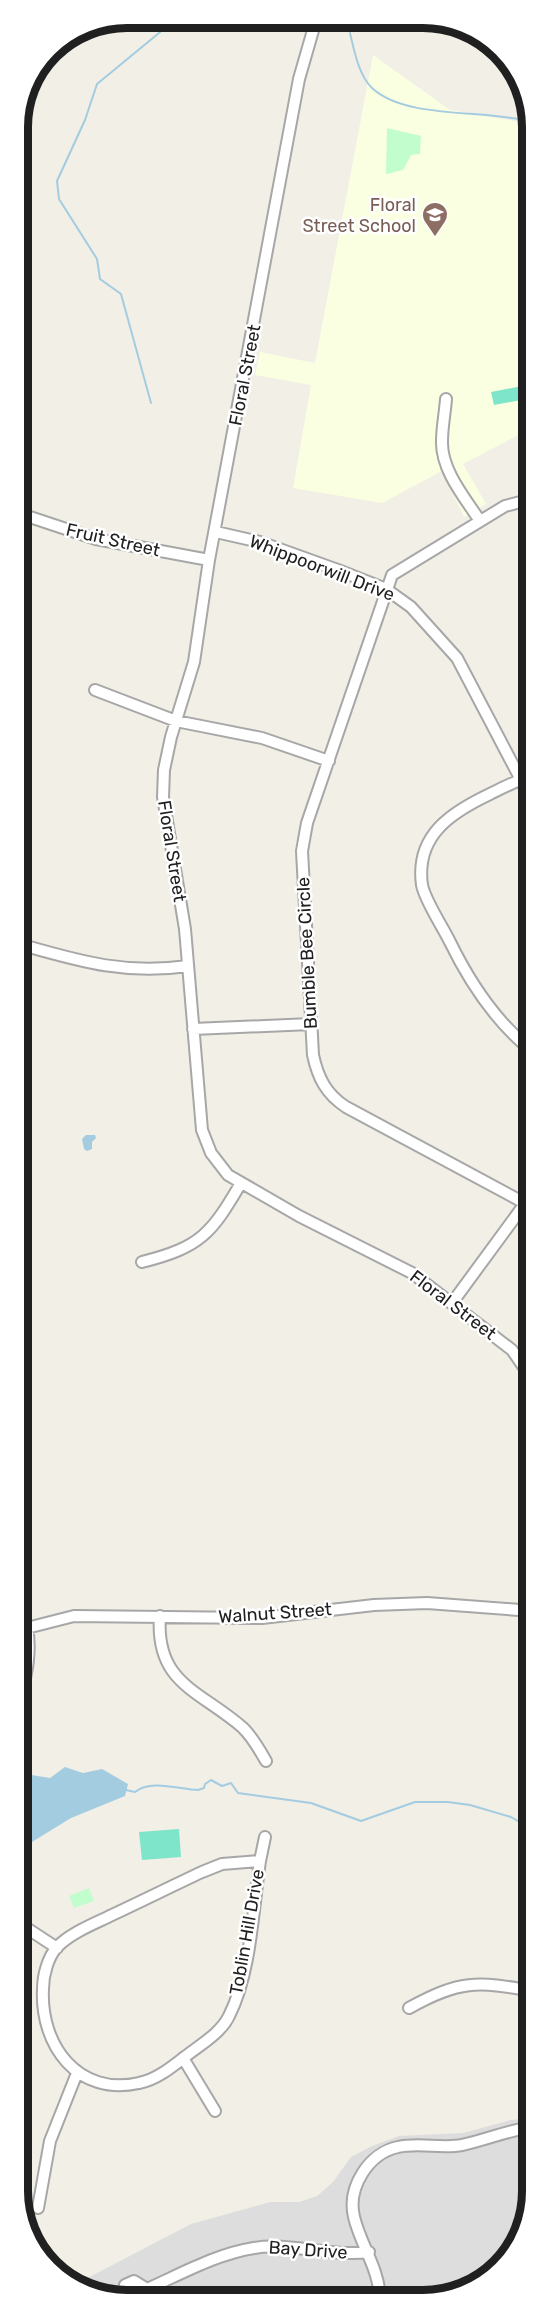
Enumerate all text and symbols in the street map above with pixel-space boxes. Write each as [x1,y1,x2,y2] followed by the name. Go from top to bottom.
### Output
[302,194,416,237] place label: Floral Street School
[420,200,450,238] school or university icon: Floral Street School
[224,323,266,427] street label: Floral Street
[64,519,162,561] street label: Fruit Street
[246,530,398,606] street label: Whippoorwill Drive
[153,799,191,903] street label: Floral Street
[292,876,322,1030] street label: Bumble Bee Circle
[405,1265,501,1345] street label: Floral Street
[218,1598,332,1628] street label: Walnut Street
[225,1867,269,1997] street label: Toblin Hill Drive
[268,2236,348,2264] street label: Bay Drive

